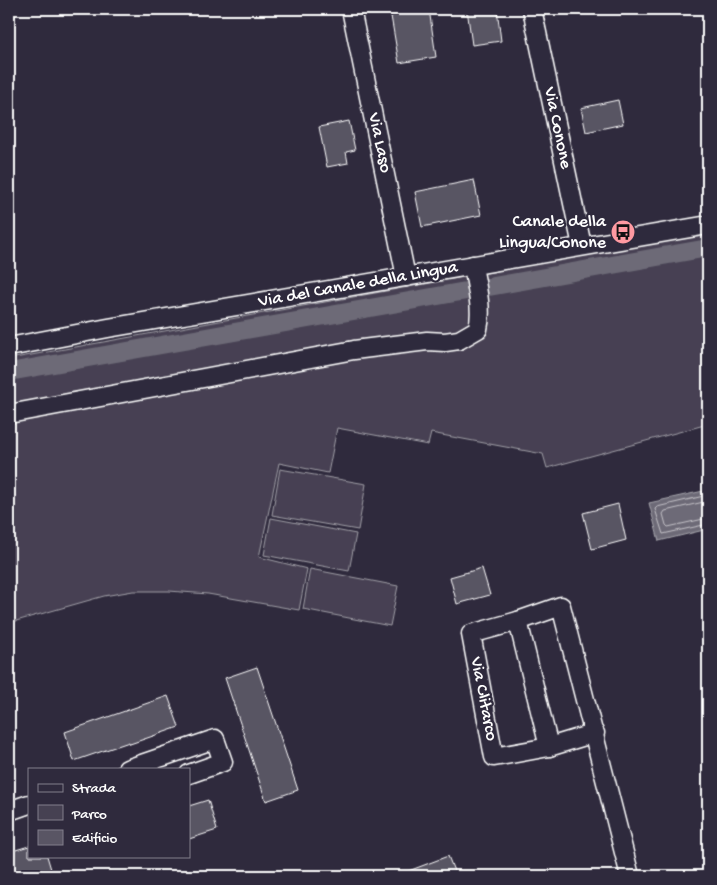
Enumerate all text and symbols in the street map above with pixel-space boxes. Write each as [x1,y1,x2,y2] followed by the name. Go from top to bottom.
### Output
[538,84,576,171] street label: Via Conone
[362,110,396,175] street label: Via Laso
[499,212,607,254] place label: Canale della Lingua/Conone
[610,219,636,245] bus stop icon: Canale della Lingua/Conone
[256,257,460,313] street label: Via del Canale della Lingua
[464,654,501,743] street label: Via Clitarco
[28,768,190,858] legend
[72,780,117,798] text: Strada
[71,806,107,824] text: Parco
[72,830,118,848] text: Edificio

